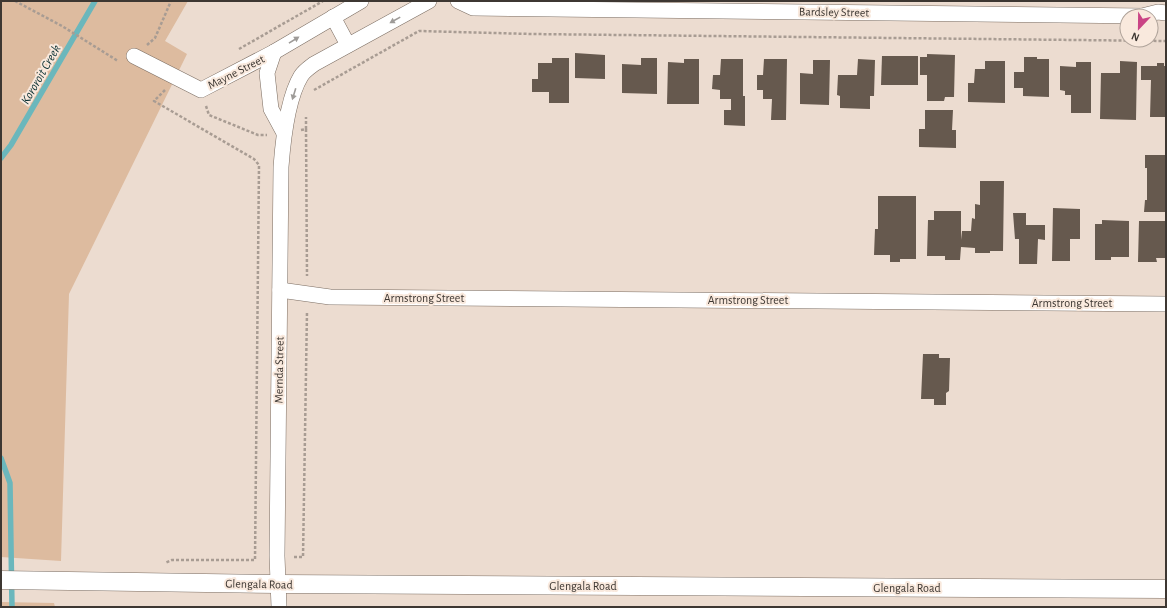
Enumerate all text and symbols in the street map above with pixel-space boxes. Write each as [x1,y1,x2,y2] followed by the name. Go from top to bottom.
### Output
[799,5,869,20] street label: Bardsley Street
[1119,8,1159,48] north arrow
[389,16,401,23] one-way arrow
[1130,30,1141,43] text: N
[289,36,299,44] one-way arrow
[19,43,63,107] water label: Kororoit Creek
[206,53,267,92] street label: Mayne Street
[291,89,297,101] one-way arrow
[384,292,464,304] street label: Armstrong Street
[708,294,788,306] street label: Armstrong Street
[1032,297,1112,309] street label: Armstrong Street
[272,336,286,404] street label: Mernda Street
[225,577,293,591] street label: Glengala Road
[549,580,617,592] street label: Glengala Road
[873,582,941,594] street label: Glengala Road

